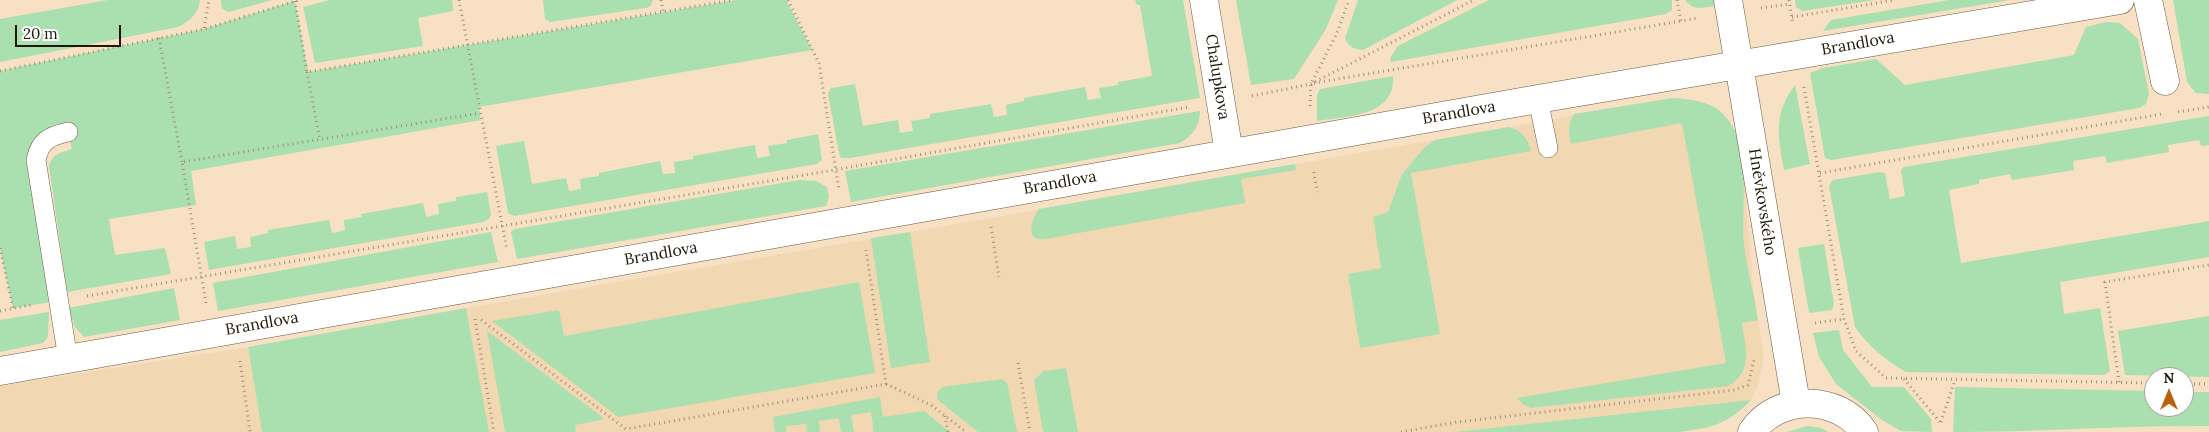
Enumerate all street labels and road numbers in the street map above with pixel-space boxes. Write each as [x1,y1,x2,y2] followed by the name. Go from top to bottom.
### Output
[1820,28,1896,60] street label: Brandlova
[1201,33,1233,121] street label: Chalupkova
[1421,97,1497,129] street label: Brandlova
[1744,147,1780,257] street label: Hněvkovského
[1022,167,1098,199] street label: Brandlova
[623,238,699,270] street label: Brandlova
[224,308,300,340] street label: Brandlova

